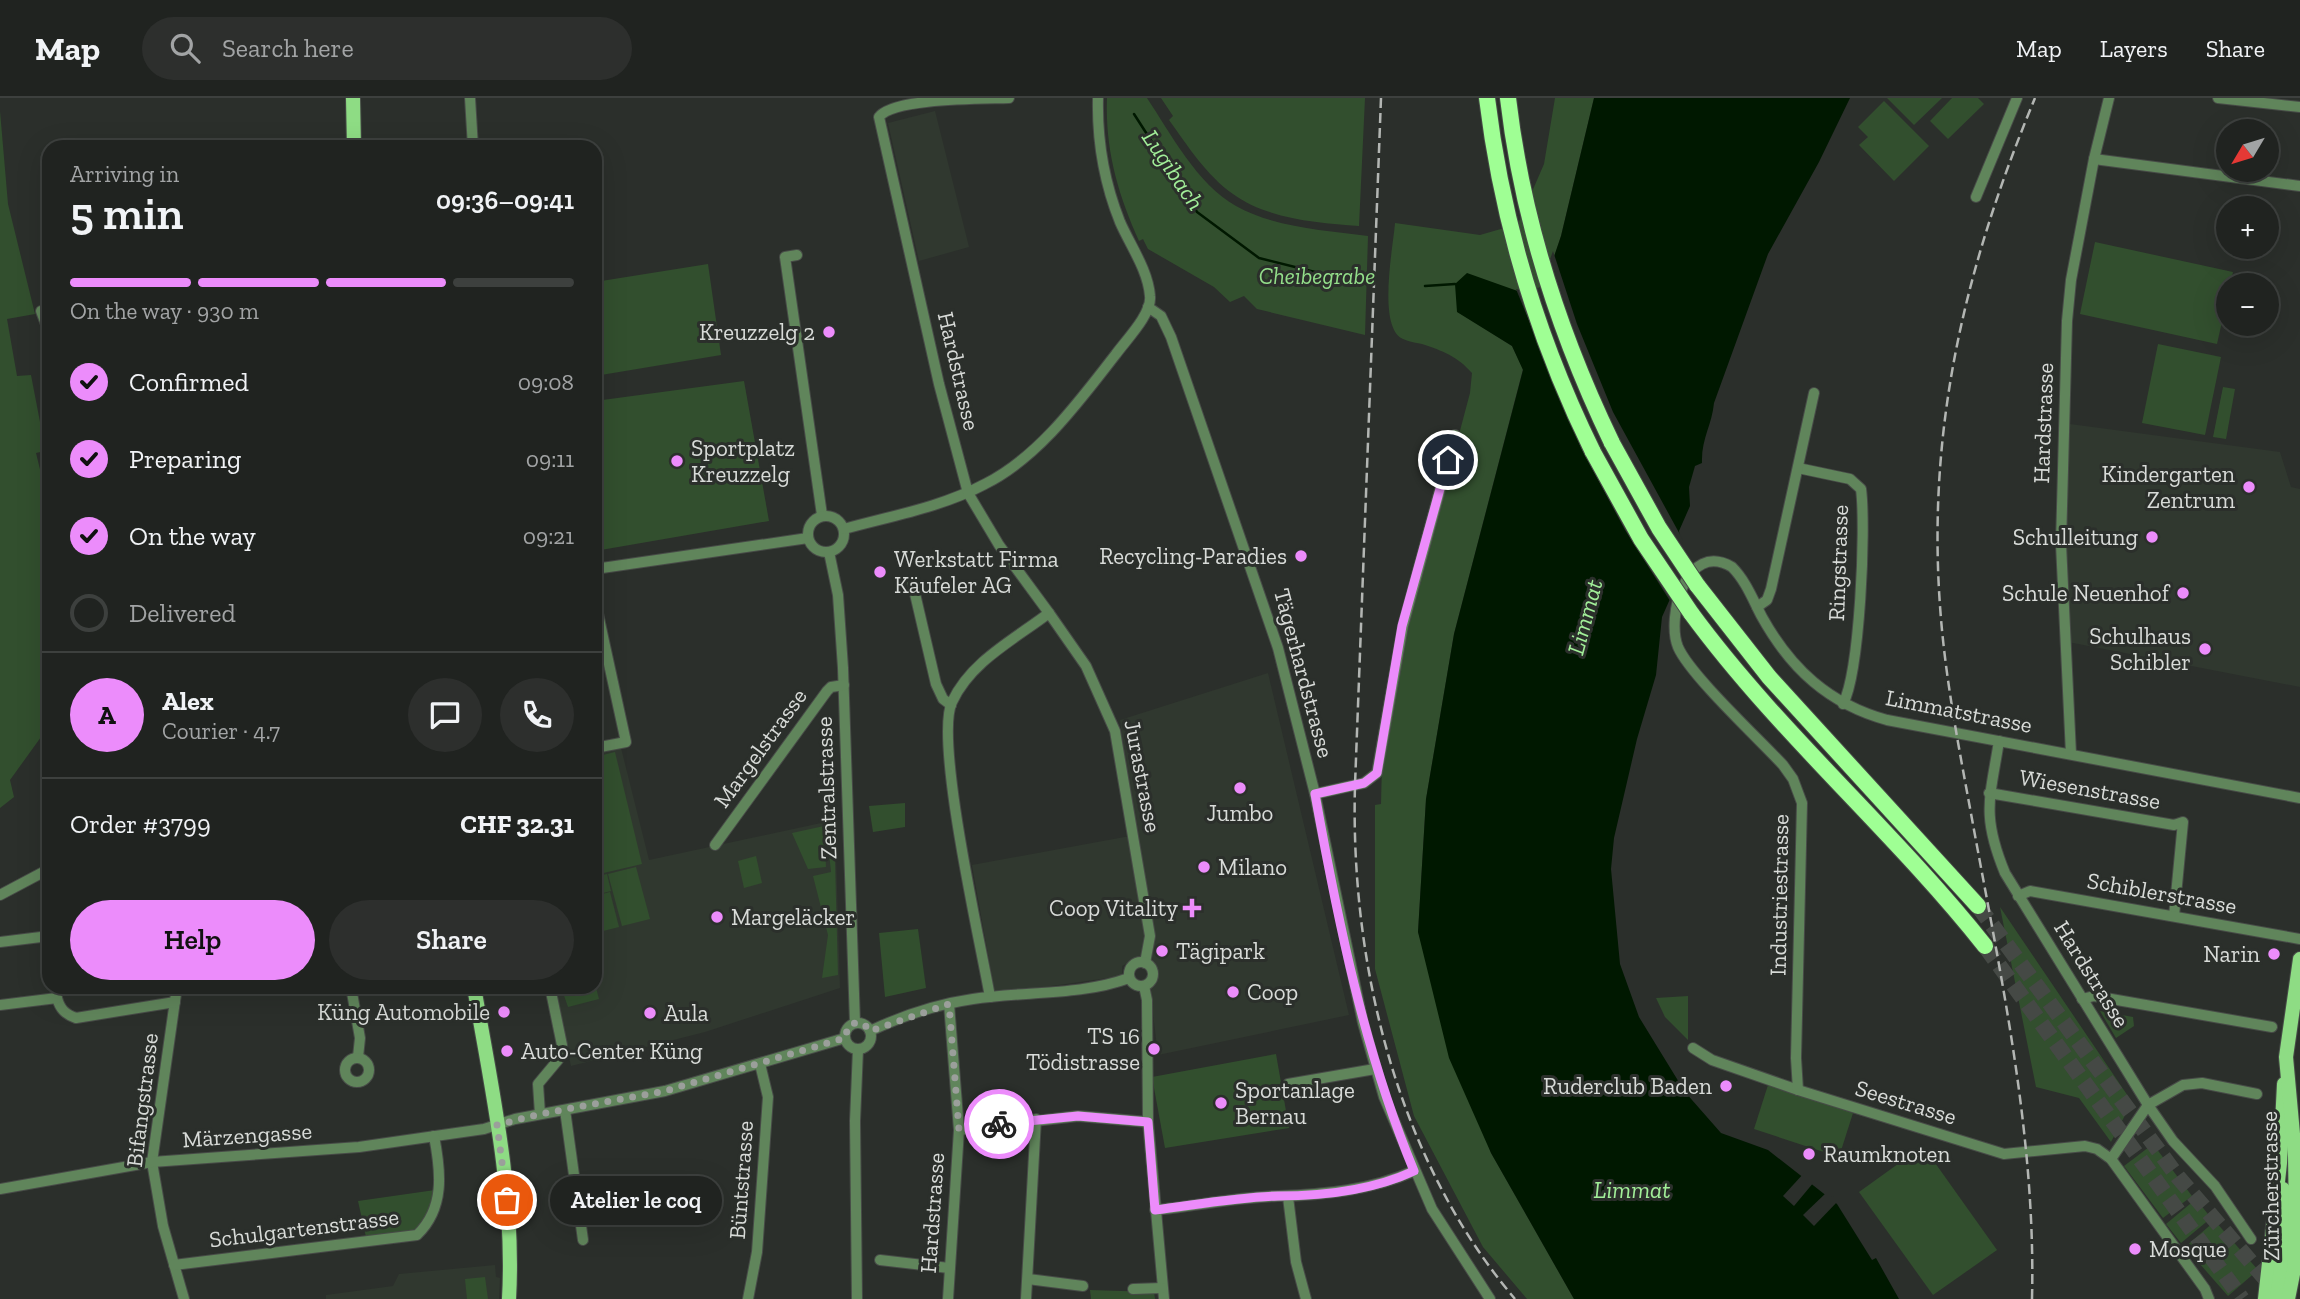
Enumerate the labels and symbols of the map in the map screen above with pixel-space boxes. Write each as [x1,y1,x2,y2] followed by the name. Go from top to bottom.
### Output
[2216,119,2278,182] north arrow
[1136,124,1211,215] water label: Lugibach
[1259,262,1375,290] park label: Cheibegrabe
[932,309,986,433] street label: Hardstrasse
[699,318,815,346] place label: Kreuzzelg 2
[821,324,837,340] marker: Kreuzzelg 2
[2027,362,2059,484] street label: Hardstrasse
[1418,430,1478,490] pin
[691,434,795,488] place label: Sportplatz Kreuzzelg
[669,453,685,469] marker: Sportplatz Kreuzzelg
[2102,460,2235,514] place label: Kindergarten Zentrum
[2241,479,2257,495] marker: Kindergarten Zentrum
[1822,504,1854,622] street label: Ringstrasse
[2013,523,2138,551] place label: Schulleitung
[2144,529,2160,545] marker: Schulleitung
[1099,542,1287,570] place label: Recycling-Paradies
[894,545,1059,599] place label: Werkstatt Firma Käufeler AG
[1293,548,1309,564] marker: Recycling-Paradies
[872,564,888,580] marker: Werkstatt Firma Käufeler AG
[1561,576,1608,658] water label: Limmat
[2002,579,2171,607] place label: Schule Neuenhof
[1268,585,1340,761] street label: Tägerhardstrasse
[2175,585,2191,601] marker: Schule Neuenhof
[2089,622,2191,676] place label: Schulhaus Schibler
[2197,641,2213,657] marker: Schulhaus Schibler
[707,683,813,813] street label: Margelstrasse
[1883,683,2035,739] street label: Limmatstrasse
[810,716,842,860] street label: Zentralstrasse
[1118,717,1168,835] street label: Jurastrasse
[2017,763,2163,815] street label: Wiesenstrasse
[1232,780,1248,796] marker: Jumbo
[1207,799,1273,827] place label: Jumbo
[1764,814,1794,976] street label: Industriestrasse
[1218,853,1287,881] place label: Milano
[1196,859,1212,875] marker: Milano
[2085,866,2239,920] street label: Schiblerstrasse
[1049,894,1178,922] place label: Coop Vitality
[1184,900,1200,916] marker: Coop Vitality
[731,903,855,931] place label: Margeläcker
[709,909,725,925] marker: Margeläcker
[2048,915,2136,1033] street label: Hardstrasse
[1176,937,1265,965] place label: Tägipark
[2203,940,2260,968] place label: Narin
[1154,943,1170,959] marker: Tägipark
[2266,946,2282,962] marker: Narin
[1247,978,1298,1006] place label: Coop
[1225,984,1241,1000] marker: Coop
[317,998,490,1026] place label: Küng Automobile
[664,999,709,1027] place label: Aula
[496,1004,512,1020] marker: Küng Automobile
[642,1005,658,1021] marker: Aula
[1026,1022,1140,1076] place label: TS 16 Tödistrasse
[120,1031,164,1169] street label: Bifangstrasse
[521,1037,703,1065] place label: Auto-Center Küng
[1146,1041,1162,1057] marker: TS 16 Tödistrasse
[499,1043,515,1059] marker: Auto-Center Küng
[1543,1072,1712,1100] place label: Ruderclub Baden
[1852,1073,1960,1131] street label: Seestrasse
[1235,1076,1355,1130] place label: Sportanlage Bernau
[1718,1078,1734,1094] marker: Ruderclub Baden
[964,1089,1034,1159] courier
[1213,1095,1229,1111] marker: Sportanlage Bernau
[2255,1111,2285,1261] street label: Zürcherstrasse
[181,1116,313,1154] street label: Märzengasse
[723,1120,759,1240] street label: Büntstrasse
[1823,1140,1951,1168] place label: Raumknoten
[1801,1146,1817,1162] marker: Raumknoten
[914,1152,950,1274] street label: Hardstrasse
[477,1170,537,1230] pin
[1594,1175,1670,1204] water label: Limmat
[549,1176,720,1224] callout: Atelier le coq
[207,1202,401,1254] street label: Schulgartenstrasse
[2149,1235,2227,1263] place label: Mosque
[2127,1241,2143,1257] marker: Mosque

